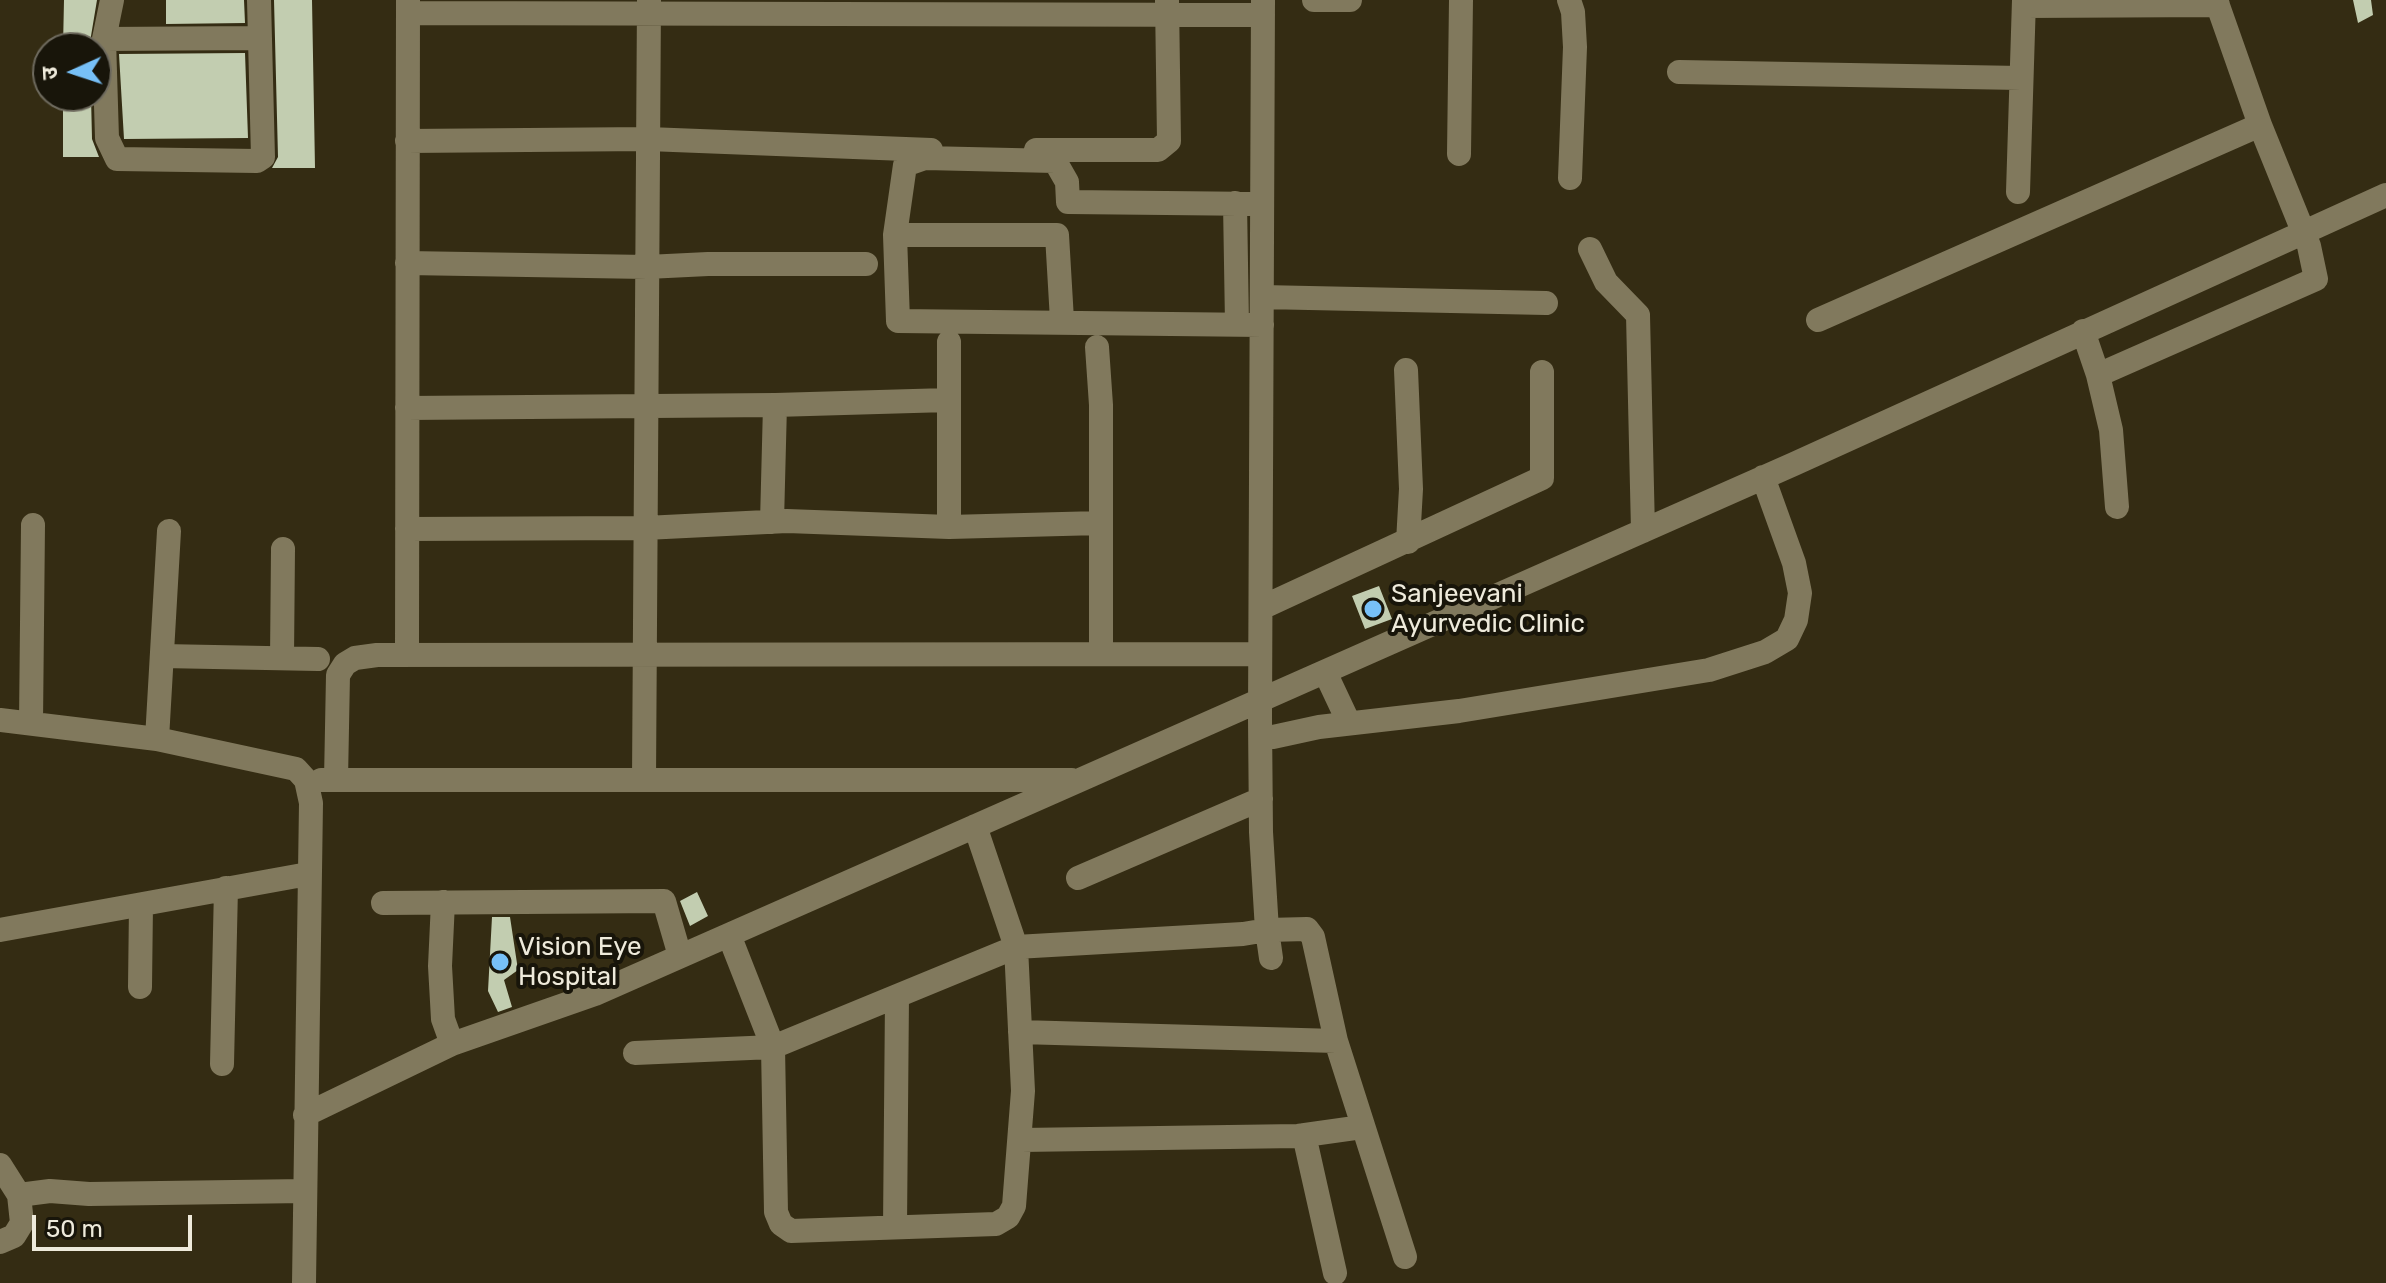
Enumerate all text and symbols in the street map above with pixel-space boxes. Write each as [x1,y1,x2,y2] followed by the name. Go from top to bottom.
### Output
[32,32,112,112] north arrow
[36,66,63,80] text: उ
[1391,578,1585,640] place label: Sanjeevani Ayurvedic Clinic
[1362,598,1384,620] marker: Sanjeevani Ayurvedic Clinic
[518,931,642,992] place label: Vision Eye Hospital
[489,951,511,973] marker: Vision Eye Hospital
[36,1199,196,1249] scale bar
[46,1215,103,1243] text: 50 m

